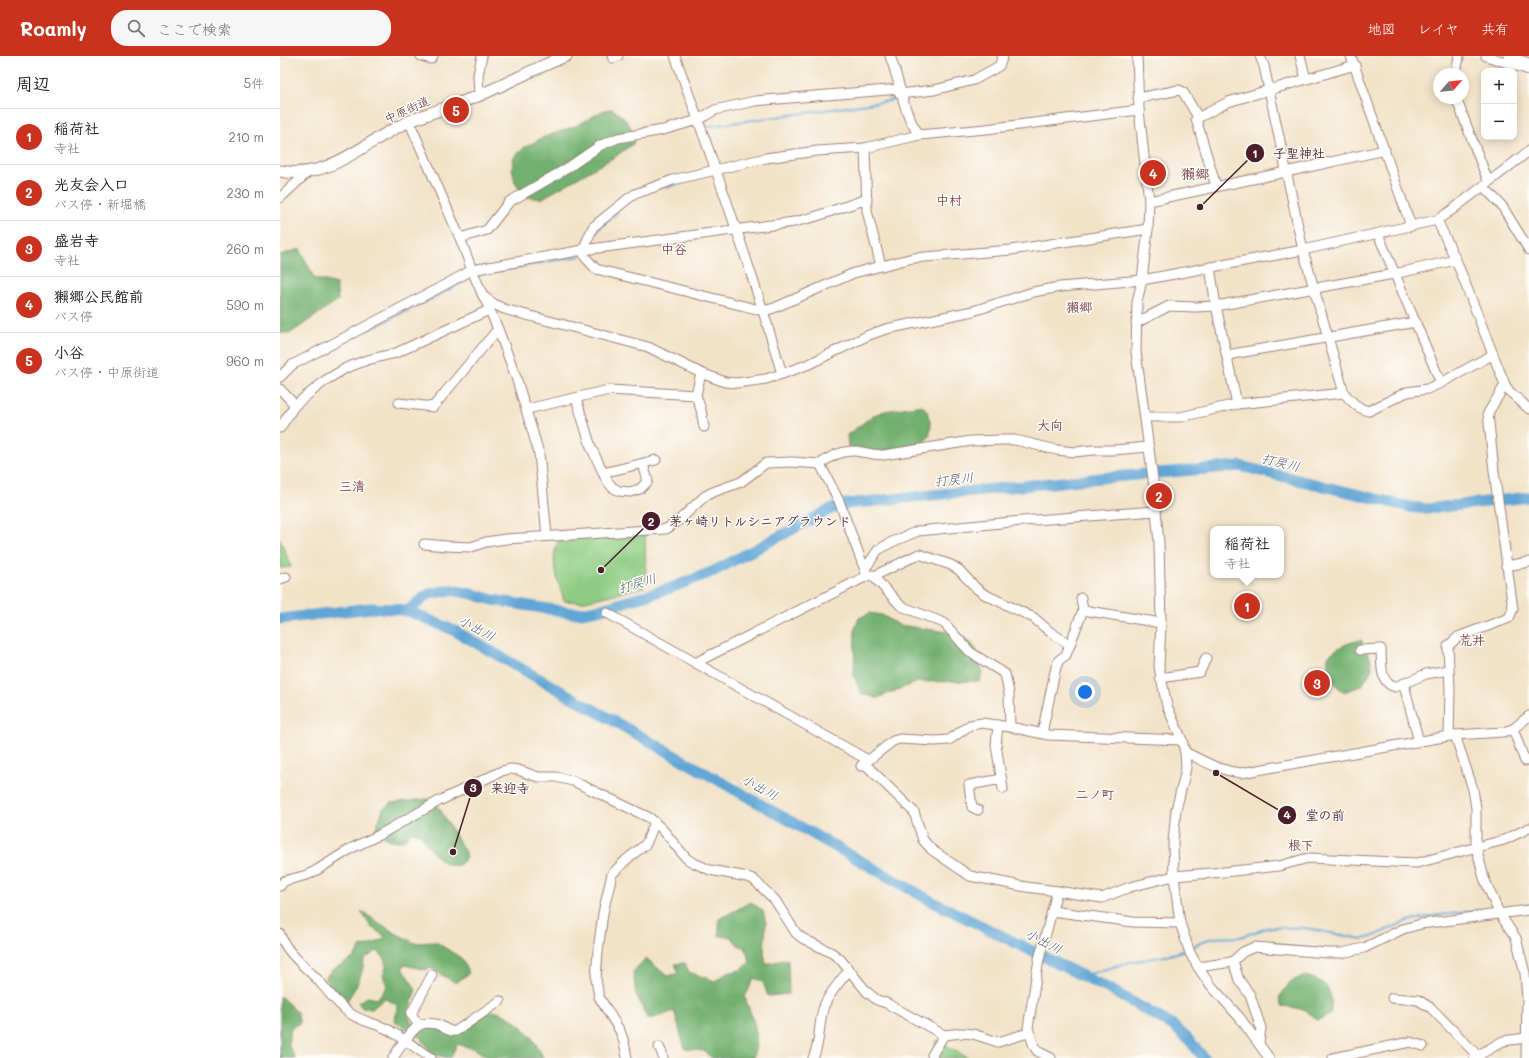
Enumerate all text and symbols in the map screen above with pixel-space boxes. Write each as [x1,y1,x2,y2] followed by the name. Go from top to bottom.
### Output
[111,10,391,46] search box
[20,16,87,41] text: Roamly
[125,17,147,39] icon: search
[157,19,232,39] text: ここで検索
[1368,19,1396,38] text: 地図
[1418,19,1459,38] text: レイヤ
[1481,19,1509,38] text: 共有
[1433,68,1469,104] north arrow
[1481,68,1517,140] map controls
[1481,68,1517,104] button: +
[16,72,50,94] text: 周辺
[243,74,264,91] text: 5件
[381,92,432,126] street label: 中原街道
[443,95,469,125] pin: 5
[1481,104,1517,140] button: −
[54,118,99,138] text: 稲荷社
[26,128,32,145] text: 1
[228,128,264,145] text: 210 m
[54,139,80,156] text: 寺社
[1245,141,1333,166] callout: 子聖神社
[1273,144,1325,161] text: 子聖神社
[1252,145,1258,161] text: 1
[1140,158,1166,188] pin: 4
[1181,164,1209,183] district label: 獺郷
[54,174,129,194] text: 光友会入口
[25,184,33,201] text: 2
[227,184,264,201] text: 230 m
[936,191,962,208] district label: 中村
[54,195,146,212] text: バス停 · 新堀橋
[54,230,99,250] text: 盛岩寺
[25,240,33,257] text: 3
[226,240,264,257] text: 260 m
[661,240,687,257] district label: 中谷
[54,251,80,268] text: 寺社
[54,286,144,306] text: 獺郷公民館前
[25,296,33,313] text: 4
[226,296,264,313] text: 590 m
[1066,298,1092,315] district label: 獺郷
[54,307,93,324] text: バス停
[54,342,84,362] text: 小谷
[25,352,33,369] text: 5
[226,352,264,369] text: 960 m
[54,363,159,380] text: バス停 · 中原街道
[1037,416,1063,433] district label: 大向
[1260,449,1302,474] water label: 打戻川
[934,468,974,489] water label: 打戻川
[339,477,365,494] district label: 三清
[1146,481,1172,511] pin: 2
[641,509,859,534] callout: 茅ヶ崎リトルシニアグラウンド
[669,512,851,529] text: 茅ヶ崎リトルシニアグラウンド
[648,513,655,529] text: 2
[1210,526,1284,578] popup
[1224,533,1270,553] text: 稲荷社
[1224,554,1251,571] text: 寺社
[616,569,658,596] water label: 打戻川
[1234,591,1260,621] pin: 1
[456,611,498,644] water label: 小出川
[1459,631,1485,648] district label: 荒井
[1304,668,1330,698] pin: 3
[1075,682,1095,702] your location
[739,770,781,803] water label: 小出川
[463,776,538,801] callout: 来迎寺
[469,779,477,795] text: 3
[490,779,530,796] text: 来迎寺
[1075,785,1115,802] district label: 二ノ町
[1277,803,1352,828] callout: 堂の前
[1283,806,1291,822] text: 4
[1305,806,1345,823] text: 堂の前
[1288,836,1314,853] district label: 根下
[1023,924,1065,957] water label: 小出川

